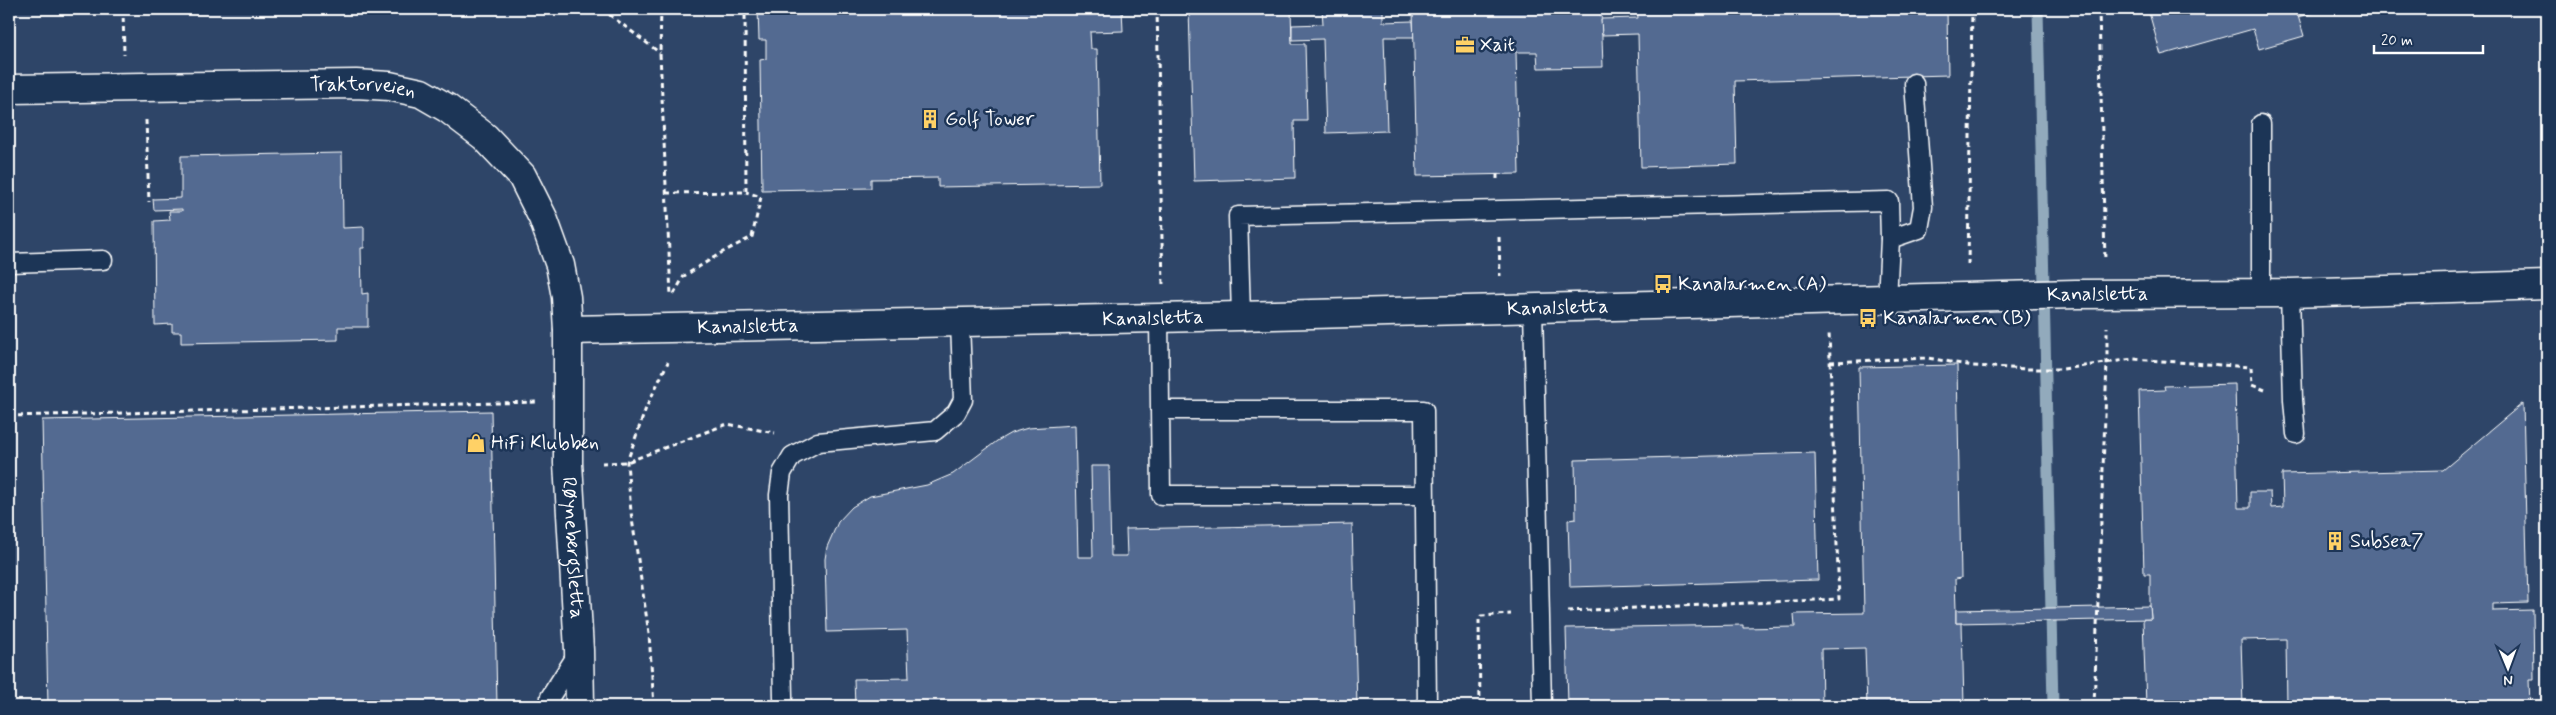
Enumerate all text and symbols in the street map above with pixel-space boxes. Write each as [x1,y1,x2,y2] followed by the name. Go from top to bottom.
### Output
[2374,22,2482,54] scale bar
[2381,31,2413,51] text: 20 m
[1480,32,1515,59] place label: Xait
[1454,34,1476,56] office icon: Xait
[309,70,419,105] street label: Traktorveien
[945,106,1035,133] place label: Golf Tower
[919,108,941,130] building icon: Golf Tower
[1678,271,1826,298] place label: Kanalarmen (A)
[1652,273,1674,295] bus stop icon: Kanalarmen (A)
[2046,280,2148,308] street label: Kanalsletta
[1507,293,1609,322] street label: Kanalsletta
[1102,303,1204,333] street label: Kanalsletta
[1883,305,2031,332] place label: Kanalarmen (B)
[1857,307,1879,329] bus stop icon: Kanalarmen (B)
[697,312,799,341] street label: Kanalsletta
[491,430,599,457] place label: HiFi Klubben
[465,432,487,454] shop icon: HiFi Klubben
[555,476,591,620] street label: Røynebergsletta
[2350,528,2423,555] place label: Subsea7
[2324,530,2346,552] building icon: Subsea7
[2484,642,2534,692] north arrow
[2503,671,2513,689] text: N

